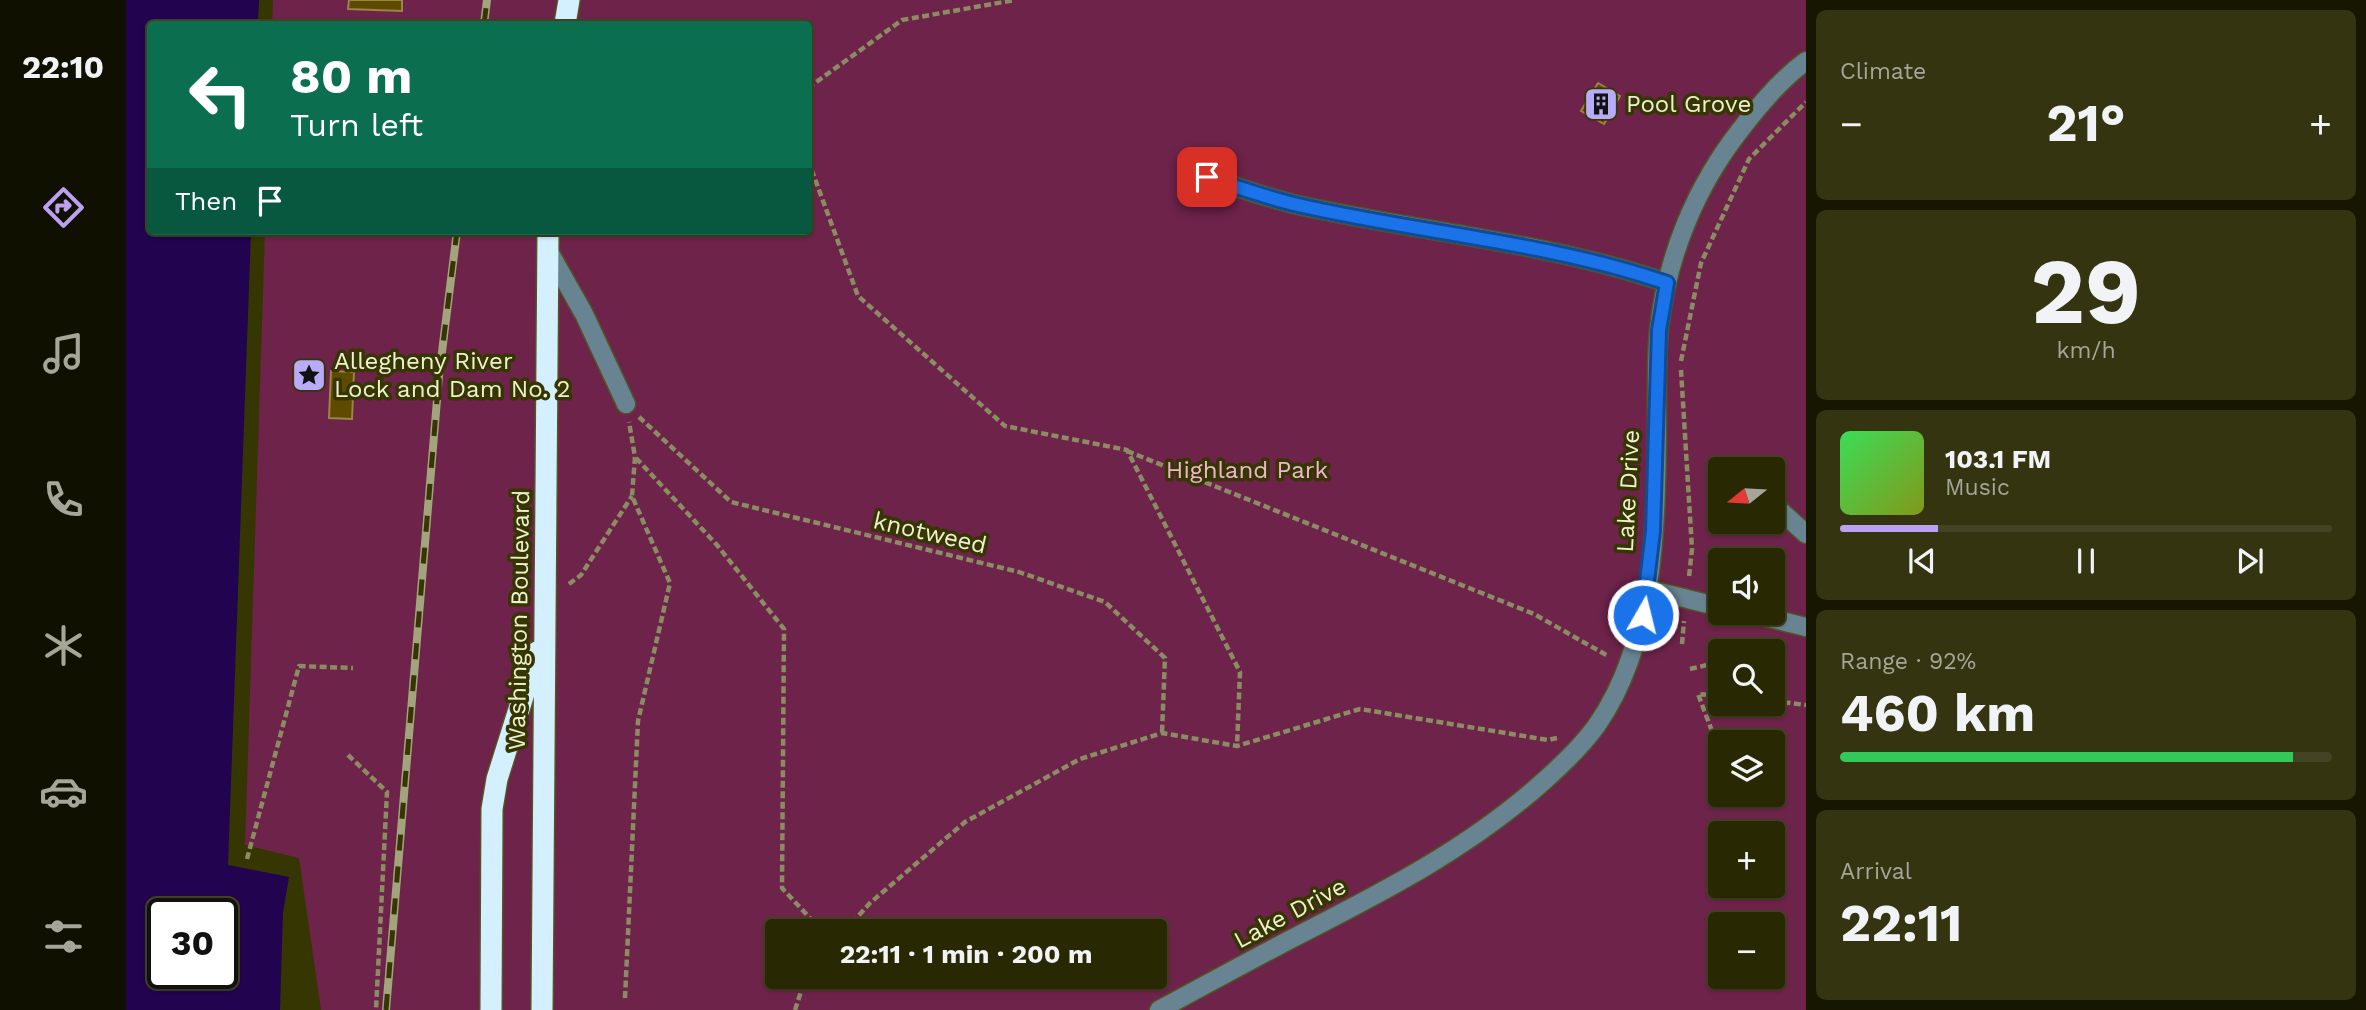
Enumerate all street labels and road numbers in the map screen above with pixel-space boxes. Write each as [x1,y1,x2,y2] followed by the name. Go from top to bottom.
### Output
[1611,429,1645,553] street label: Lake Drive
[503,489,535,751] street label: Washington Boulevard
[871,506,989,560] street label: knotweed
[1229,872,1351,954] street label: Lake Drive

